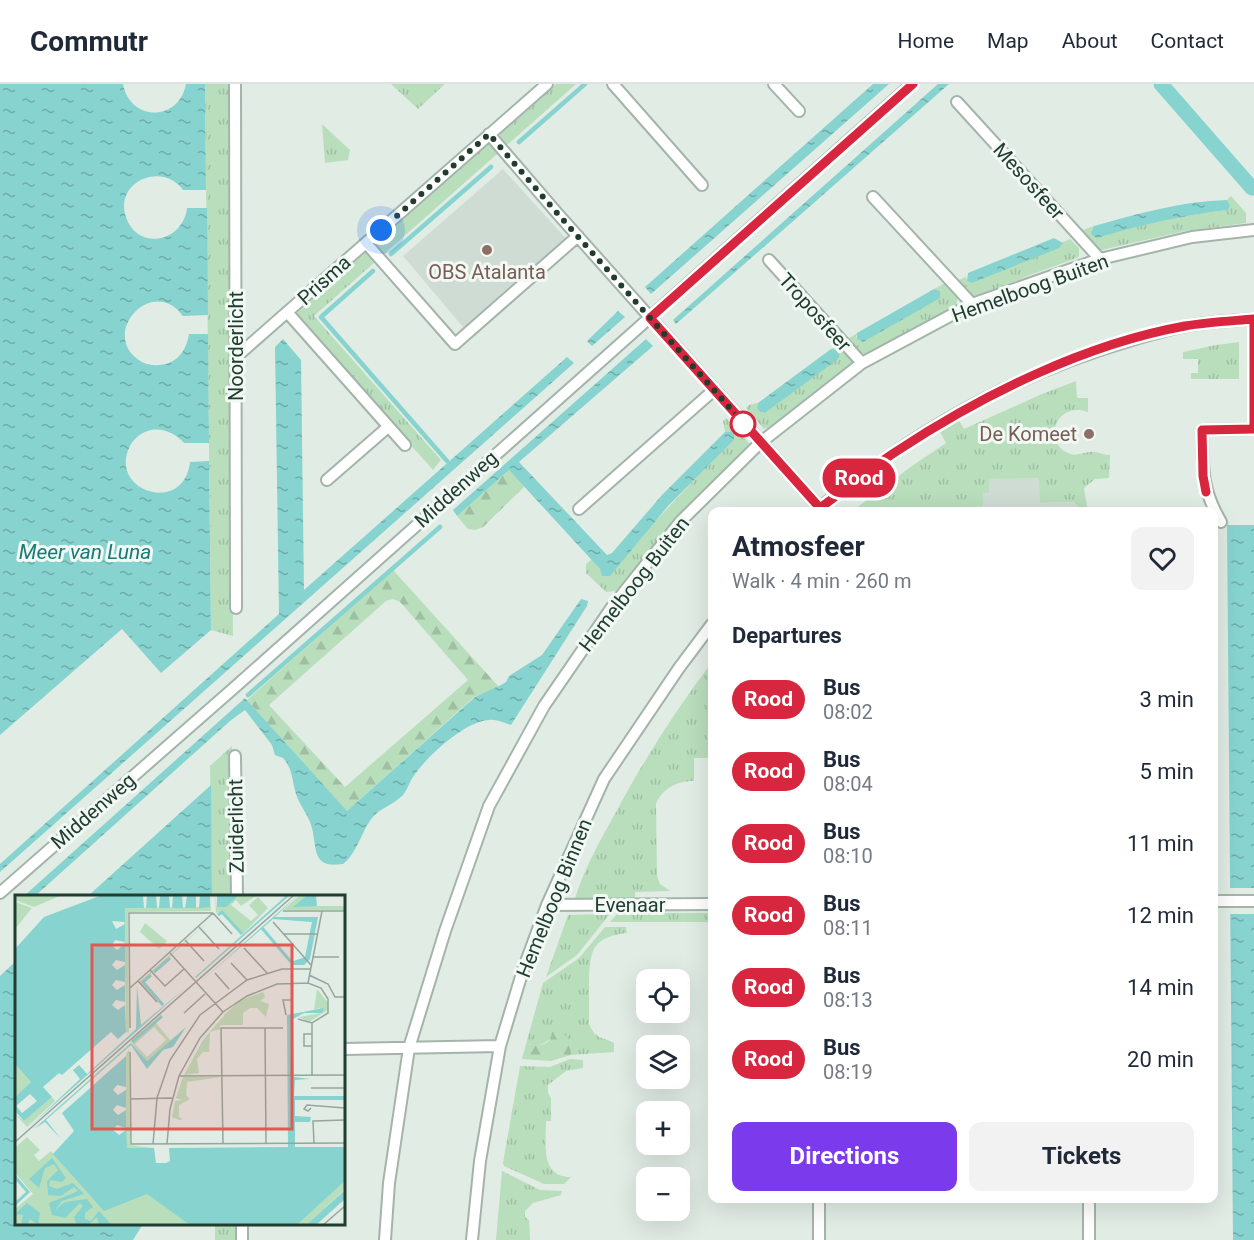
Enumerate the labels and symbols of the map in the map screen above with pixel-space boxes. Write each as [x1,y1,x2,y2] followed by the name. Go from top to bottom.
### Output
[988,138,1070,224] street label: Mesosfeer
[366,215,396,245] your location
[480,243,494,257] marker: OBS Atalanta
[949,249,1111,327] street label: Hemelboog Buiten
[293,250,355,310] street label: Prisma
[428,260,546,284] place label: OBS Atalanta
[774,268,856,356] street label: Troposfeer
[224,291,248,401] street label: Noorderlicht
[730,411,756,437] unlabelled marker
[979,422,1077,446] place label: De Komeet
[1082,427,1096,441] marker: De Komeet
[410,445,502,533] street label: Middenweg
[817,458,901,498] line badge: Rood
[574,512,694,656] street label: Hemelboog Buiten
[19,540,151,564] water label: Meer van Luna
[46,768,140,854] street label: Middenweg
[223,779,249,873] street label: Zuiderlicht
[511,815,597,981] street label: Hemelboog Binnen
[595,893,666,917] street label: Evenaar
[15,895,345,1225] inset map

